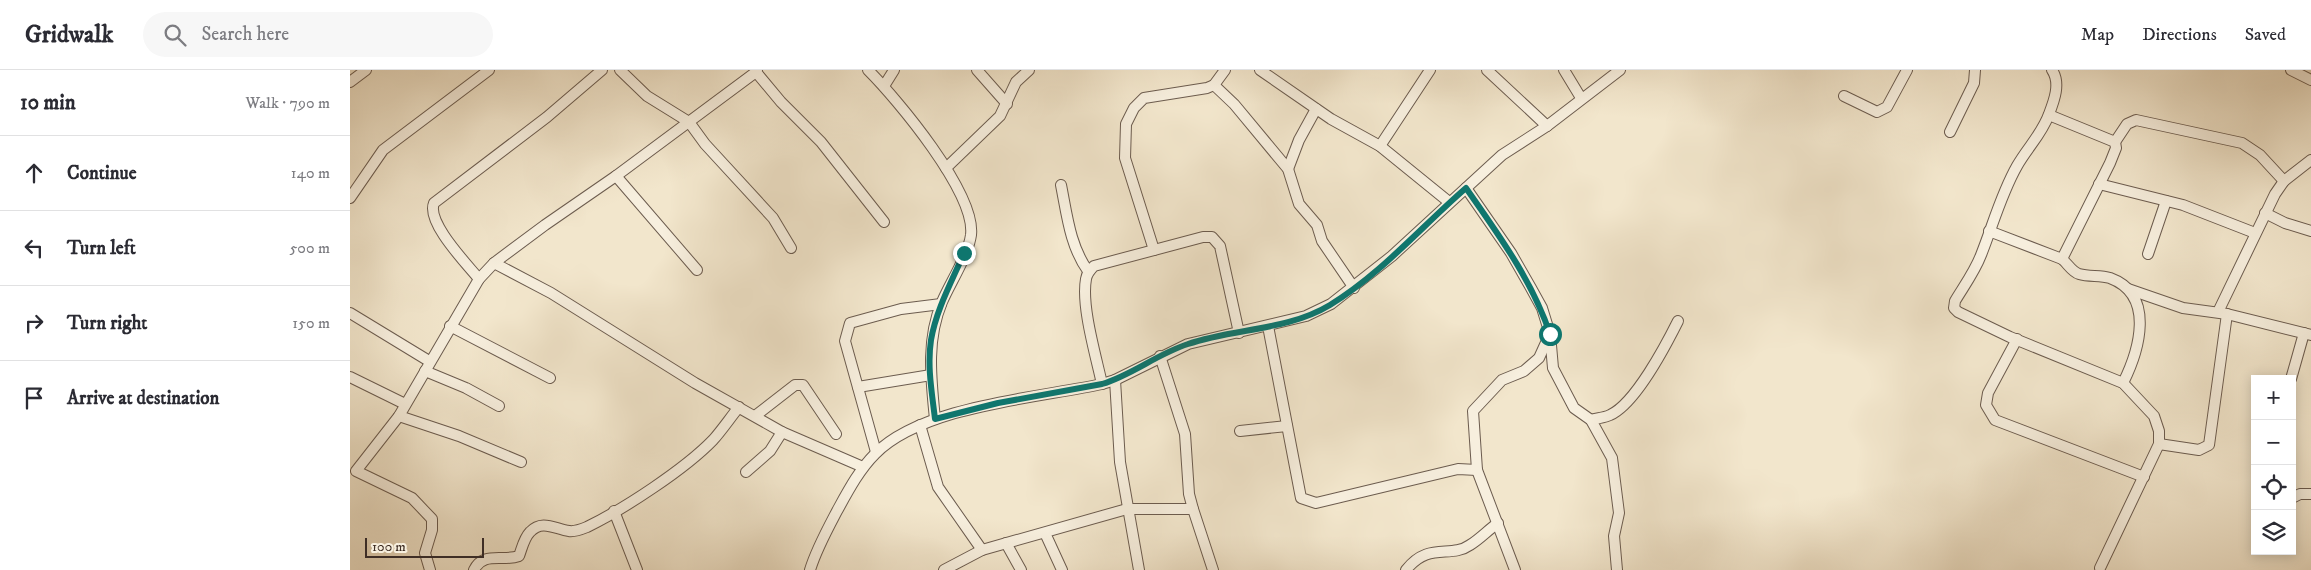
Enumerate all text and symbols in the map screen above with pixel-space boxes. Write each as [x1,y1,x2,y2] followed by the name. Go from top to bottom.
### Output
[143,12,493,57] search box
[25,20,113,50] text: Gridwalk
[161,21,189,49] icon: search
[201,23,289,46] text: Search here
[2081,24,2114,46] text: Map
[2142,24,2217,46] text: Directions
[2245,24,2286,46] text: Saved
[20,90,76,116] text: 10 min
[246,93,330,113] text: Walk · 790 m
[20,159,48,187] icon: ahead
[67,162,137,185] text: Continue
[291,163,330,183] text: 140 m
[20,234,48,262] icon: left
[67,237,136,260] text: Turn left
[289,238,330,258] text: 500 m
[953,242,976,265] route end
[20,309,48,337] icon: right
[67,312,147,335] text: Turn right
[292,313,330,333] text: 150 m
[1539,323,1562,346] route start
[2251,375,2296,555] map controls
[2251,375,2296,420] button: +
[20,384,48,412] icon: arrive
[67,387,219,410] text: Arrive at destination
[2251,420,2296,465] button: −
[2251,465,2296,510] button: locate
[2251,510,2296,555] button: layers
[365,535,484,558] scale bar
[372,538,406,556] text: 100 m

